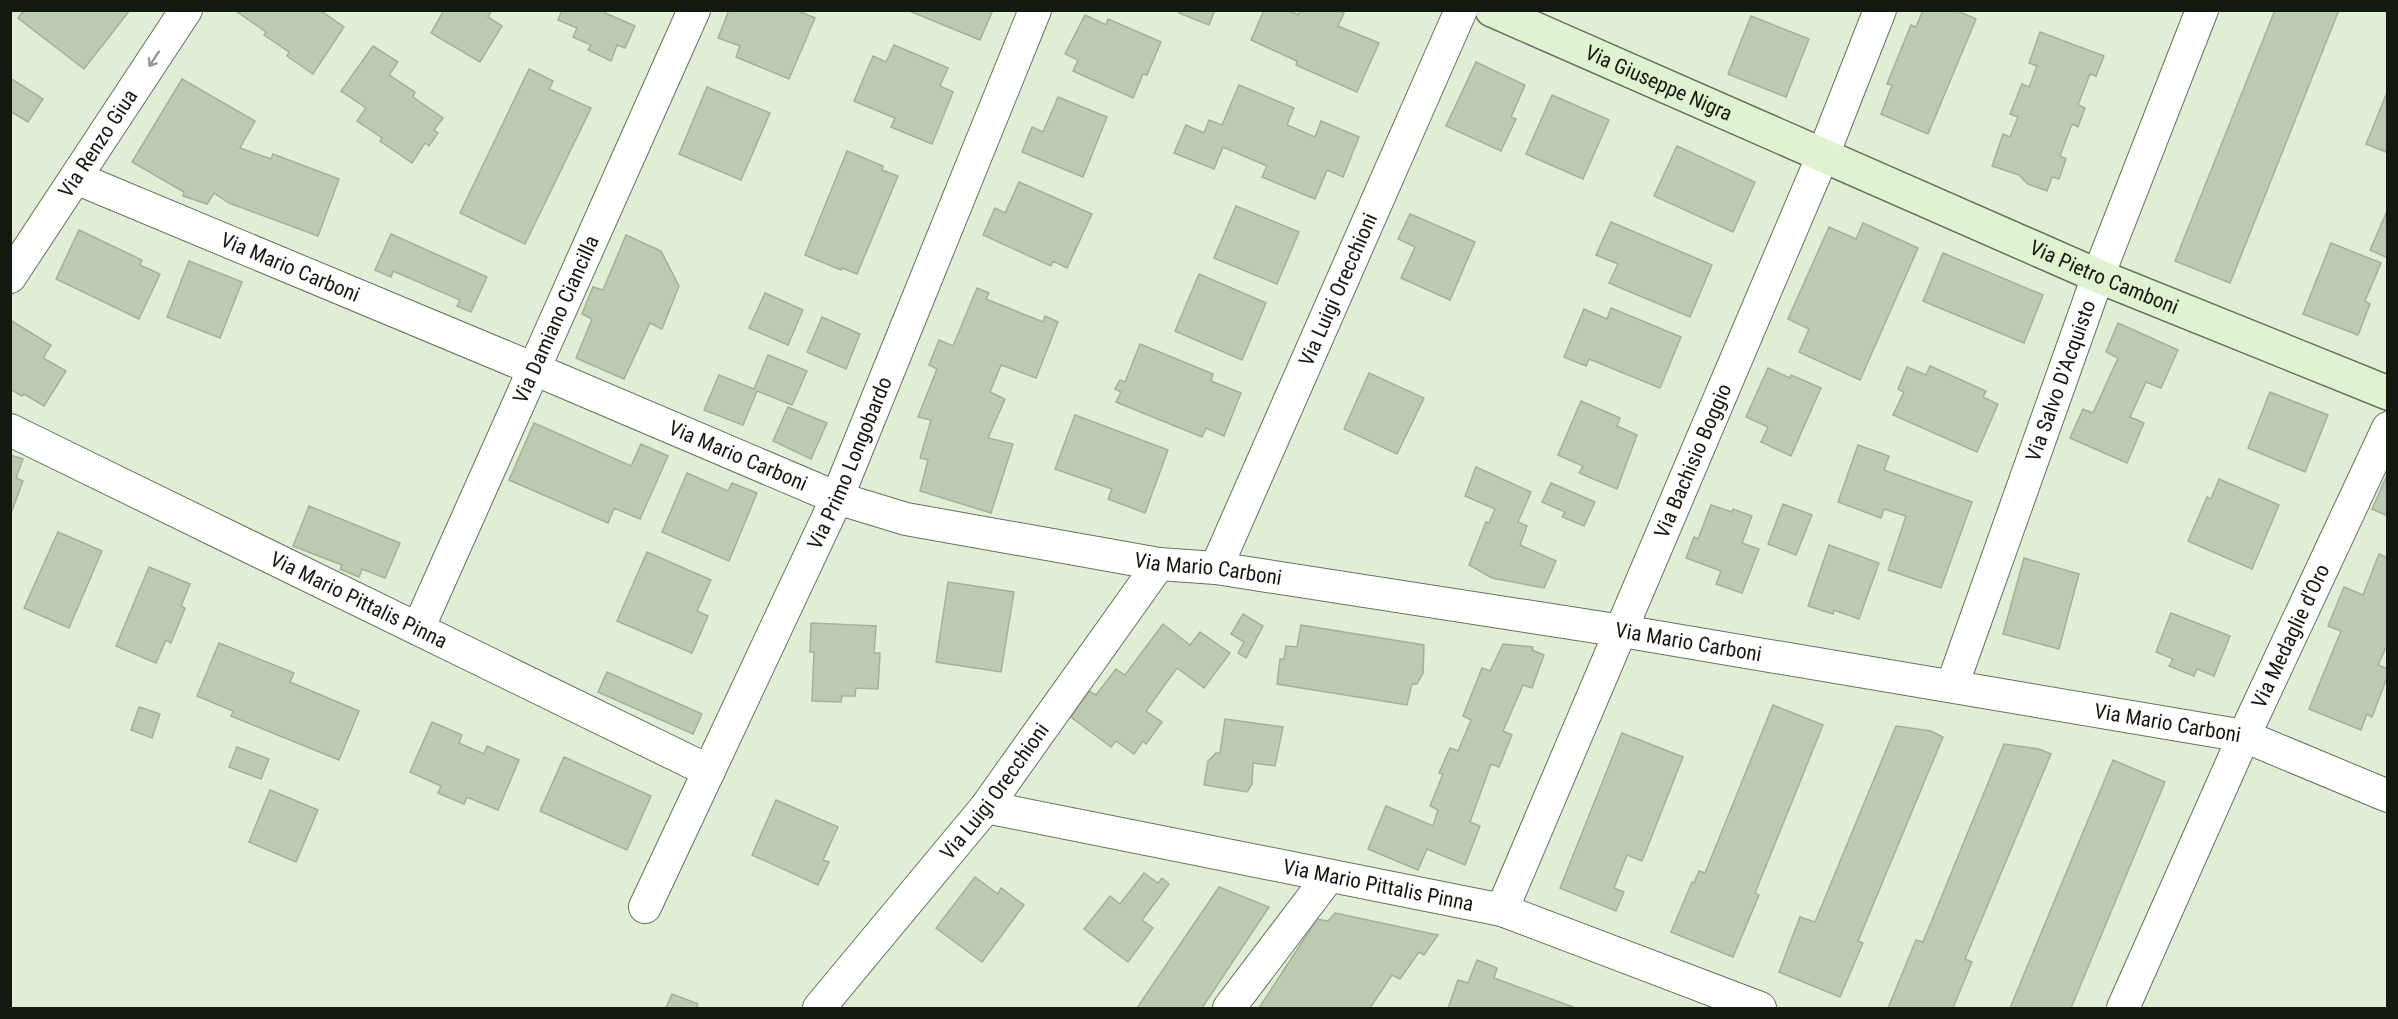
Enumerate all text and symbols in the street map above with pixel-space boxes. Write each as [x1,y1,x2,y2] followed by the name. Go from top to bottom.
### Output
[1581,40,1736,126] street label: Via Giuseppe Nigra
[148,51,160,67] one-way arrow
[54,85,142,202] street label: Via Renzo Giua
[1294,209,1382,370] street label: Via Luigi Orecchioni
[217,228,363,307] street label: Via Mario Carboni
[508,232,604,407] street label: Via Damiano Ciancilla
[2026,235,2182,319] street label: Via Pietro Camboni
[2021,297,2100,465] street label: Via Salvo D'Acquisto
[803,373,897,553] street label: Via Primo Longobardo
[1649,380,1736,542] street label: Via Bachisio Boggio
[665,416,811,496] street label: Via Mario Carboni
[266,547,451,653] street label: Via Mario Pittalis Pinna
[1132,548,1283,590] street label: Via Mario Carboni
[2247,560,2335,712] street label: Via Medaglie d'Oro
[1613,618,1764,666] street label: Via Mario Carboni
[2093,699,2243,747] street label: Via Mario Carboni
[935,719,1054,864] street label: Via Luigi Orecchioni
[1281,855,1476,916] street label: Via Mario Pittalis Pinna

